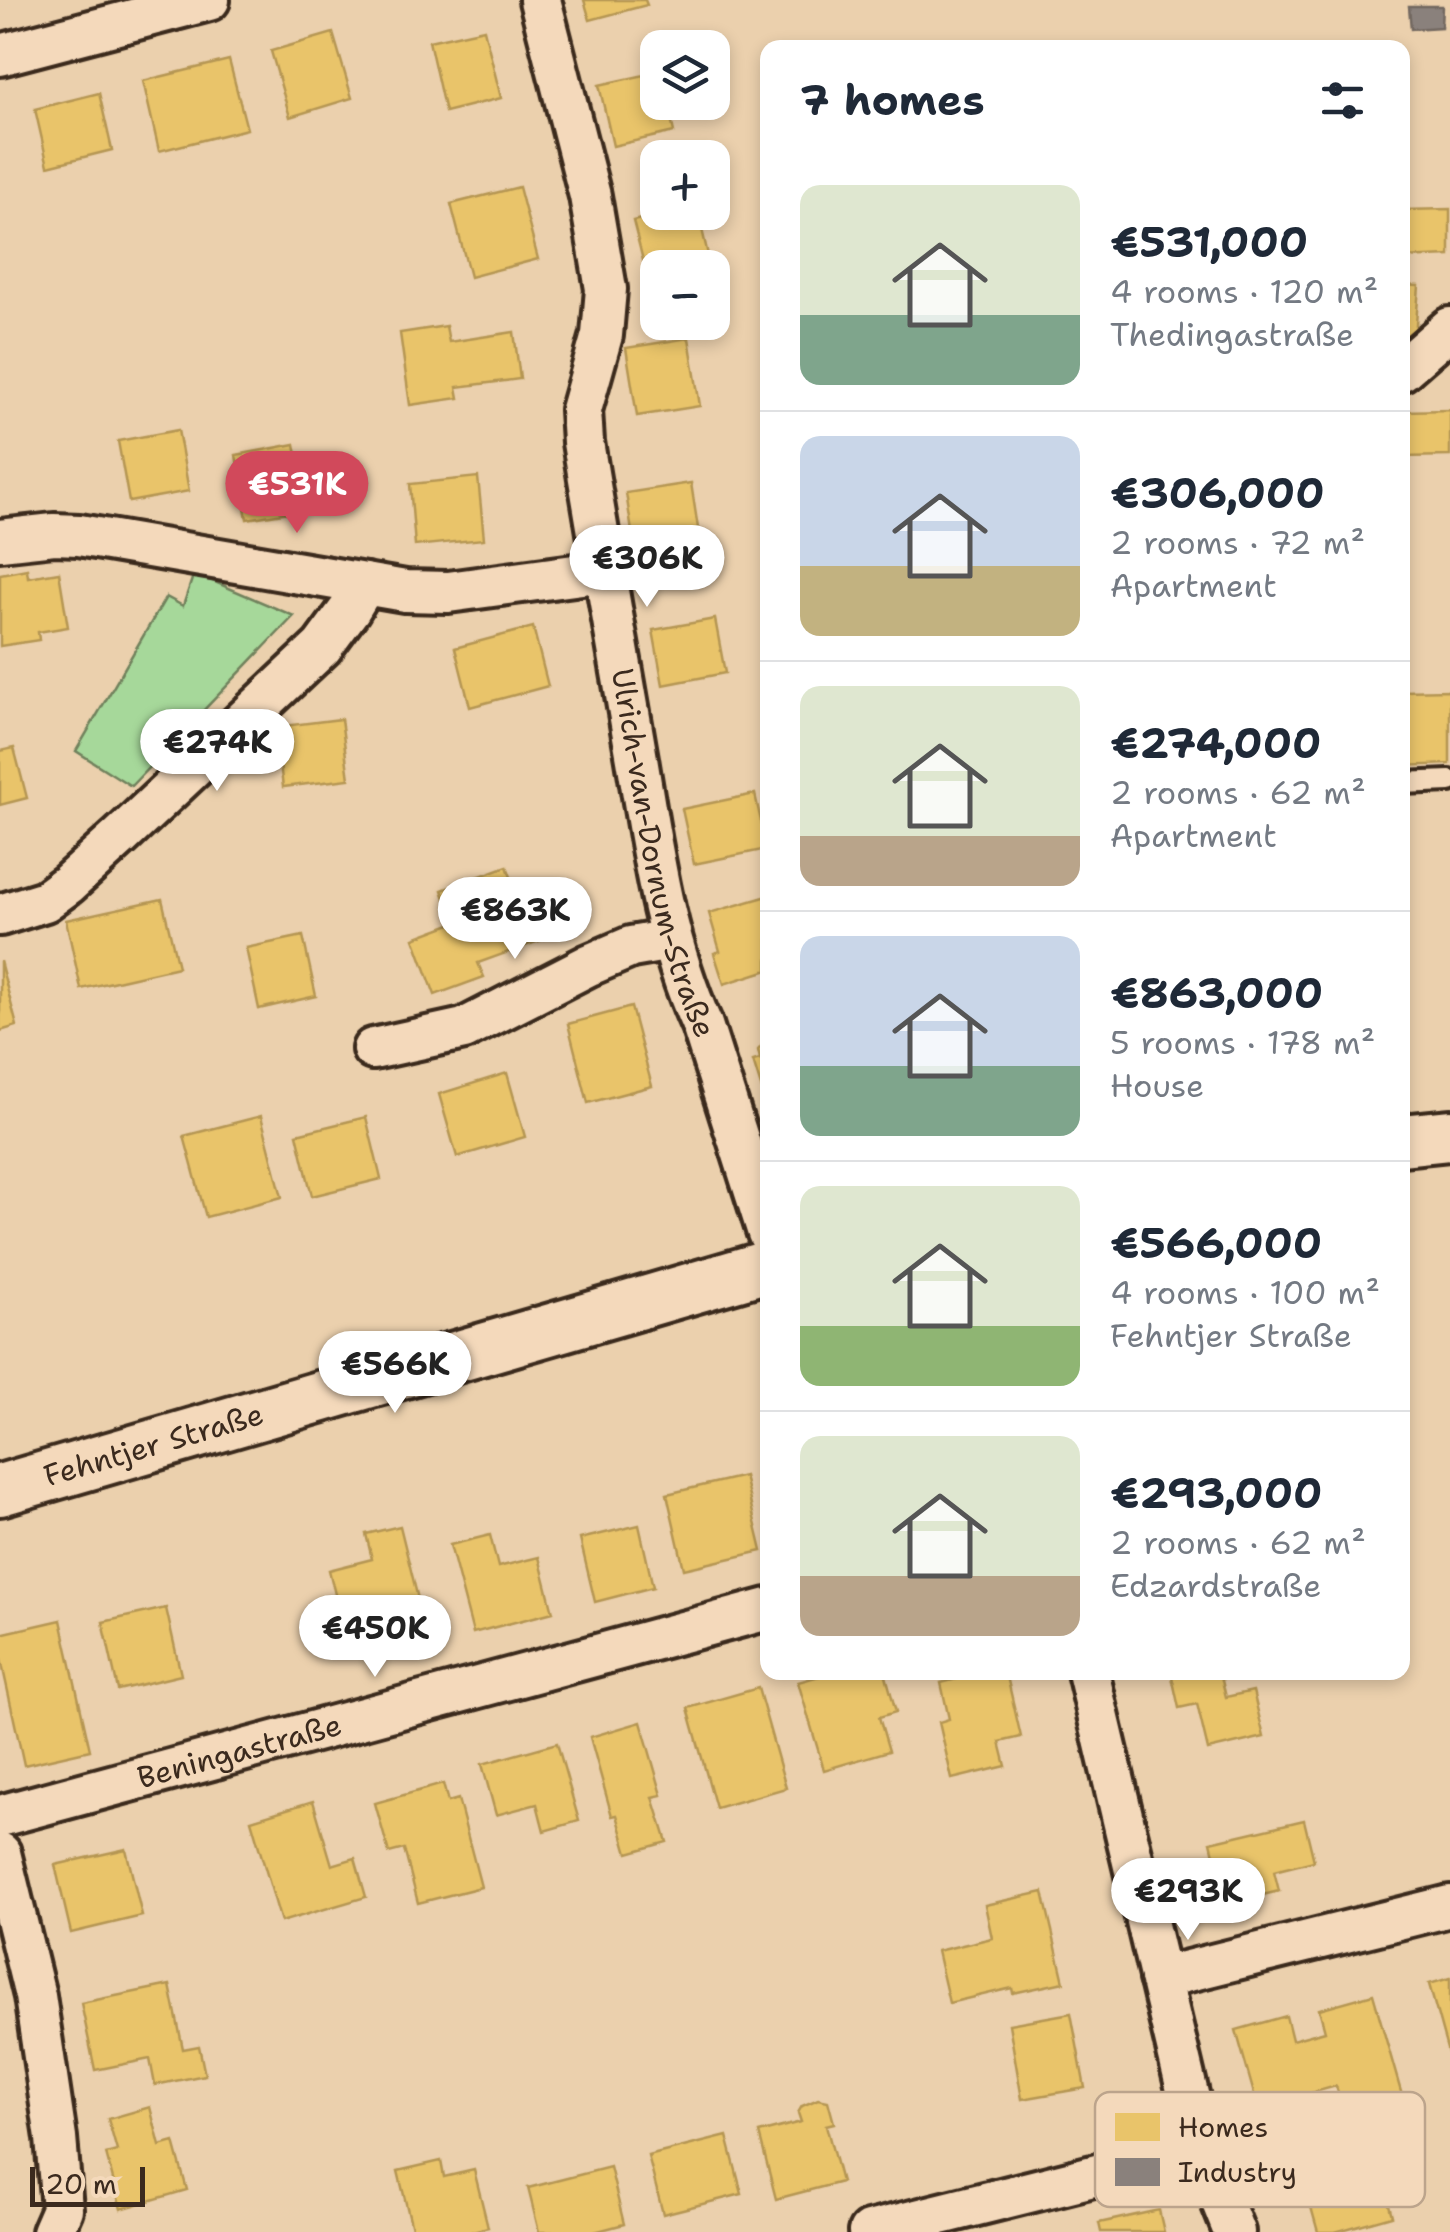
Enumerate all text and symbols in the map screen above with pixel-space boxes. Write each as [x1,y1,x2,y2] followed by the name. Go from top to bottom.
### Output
[640,30,730,340] map controls
[640,30,730,120] button: layers
[800,72,985,128] text: 7 homes
[1315,73,1370,128] icon: filters
[640,140,730,230] button: +
[1110,214,1308,270] text: €531,000
[880,225,1000,345] icon: home
[640,250,730,340] button: −
[1110,270,1378,313] text: 4 rooms · 120 m²
[1110,313,1354,356] text: Thedingastraße
[227,451,367,536] pin: €531K
[247,462,347,505] text: €531K
[1110,465,1325,521] text: €306,000
[880,476,1000,596] icon: home
[1110,521,1365,564] text: 2 rooms · 72 m²
[577,525,717,610] pin: €306K
[591,536,703,579] text: €306K
[1110,564,1277,607] text: Apartment
[602,665,726,1043] street label: Ulrich-van-Dornum-Straße
[147,709,287,794] pin: €274K
[1110,715,1321,771] text: €274,000
[162,720,272,763] text: €274K
[880,726,1000,846] icon: home
[1110,771,1366,814] text: 2 rooms · 62 m²
[1110,814,1277,857] text: Apartment
[445,877,585,962] pin: €863K
[460,888,570,931] text: €863K
[1110,965,1323,1021] text: €863,000
[880,976,1000,1096] icon: home
[1110,1021,1375,1064] text: 5 rooms · 178 m²
[1110,1064,1204,1107] text: House
[1110,1215,1322,1271] text: €566,000
[880,1226,1000,1346] icon: home
[1110,1271,1380,1314] text: 4 rooms · 100 m²
[1110,1314,1352,1357] text: Fehntjer Straße
[325,1331,465,1416] pin: €566K
[340,1342,450,1385] text: €566K
[39,1393,268,1496] street label: Fehntjer Straße
[1110,1465,1322,1521] text: €293,000
[880,1476,1000,1596] icon: home
[1110,1521,1366,1564] text: 2 rooms · 62 m²
[1110,1564,1321,1607] text: Edzardstraße
[305,1595,445,1680] pin: €450K
[321,1606,429,1649] text: €450K
[133,1704,346,1798] street label: Beningastraße
[1118,1858,1258,1943] pin: €293K
[1133,1869,1243,1912] text: €293K
[1095,2092,1425,2207] legend
[1178,2108,1268,2146] text: Homes
[1178,2153,1297,2191] text: Industry
[30,2162,145,2206] scale bar
[45,2165,117,2203] text: 20 m

